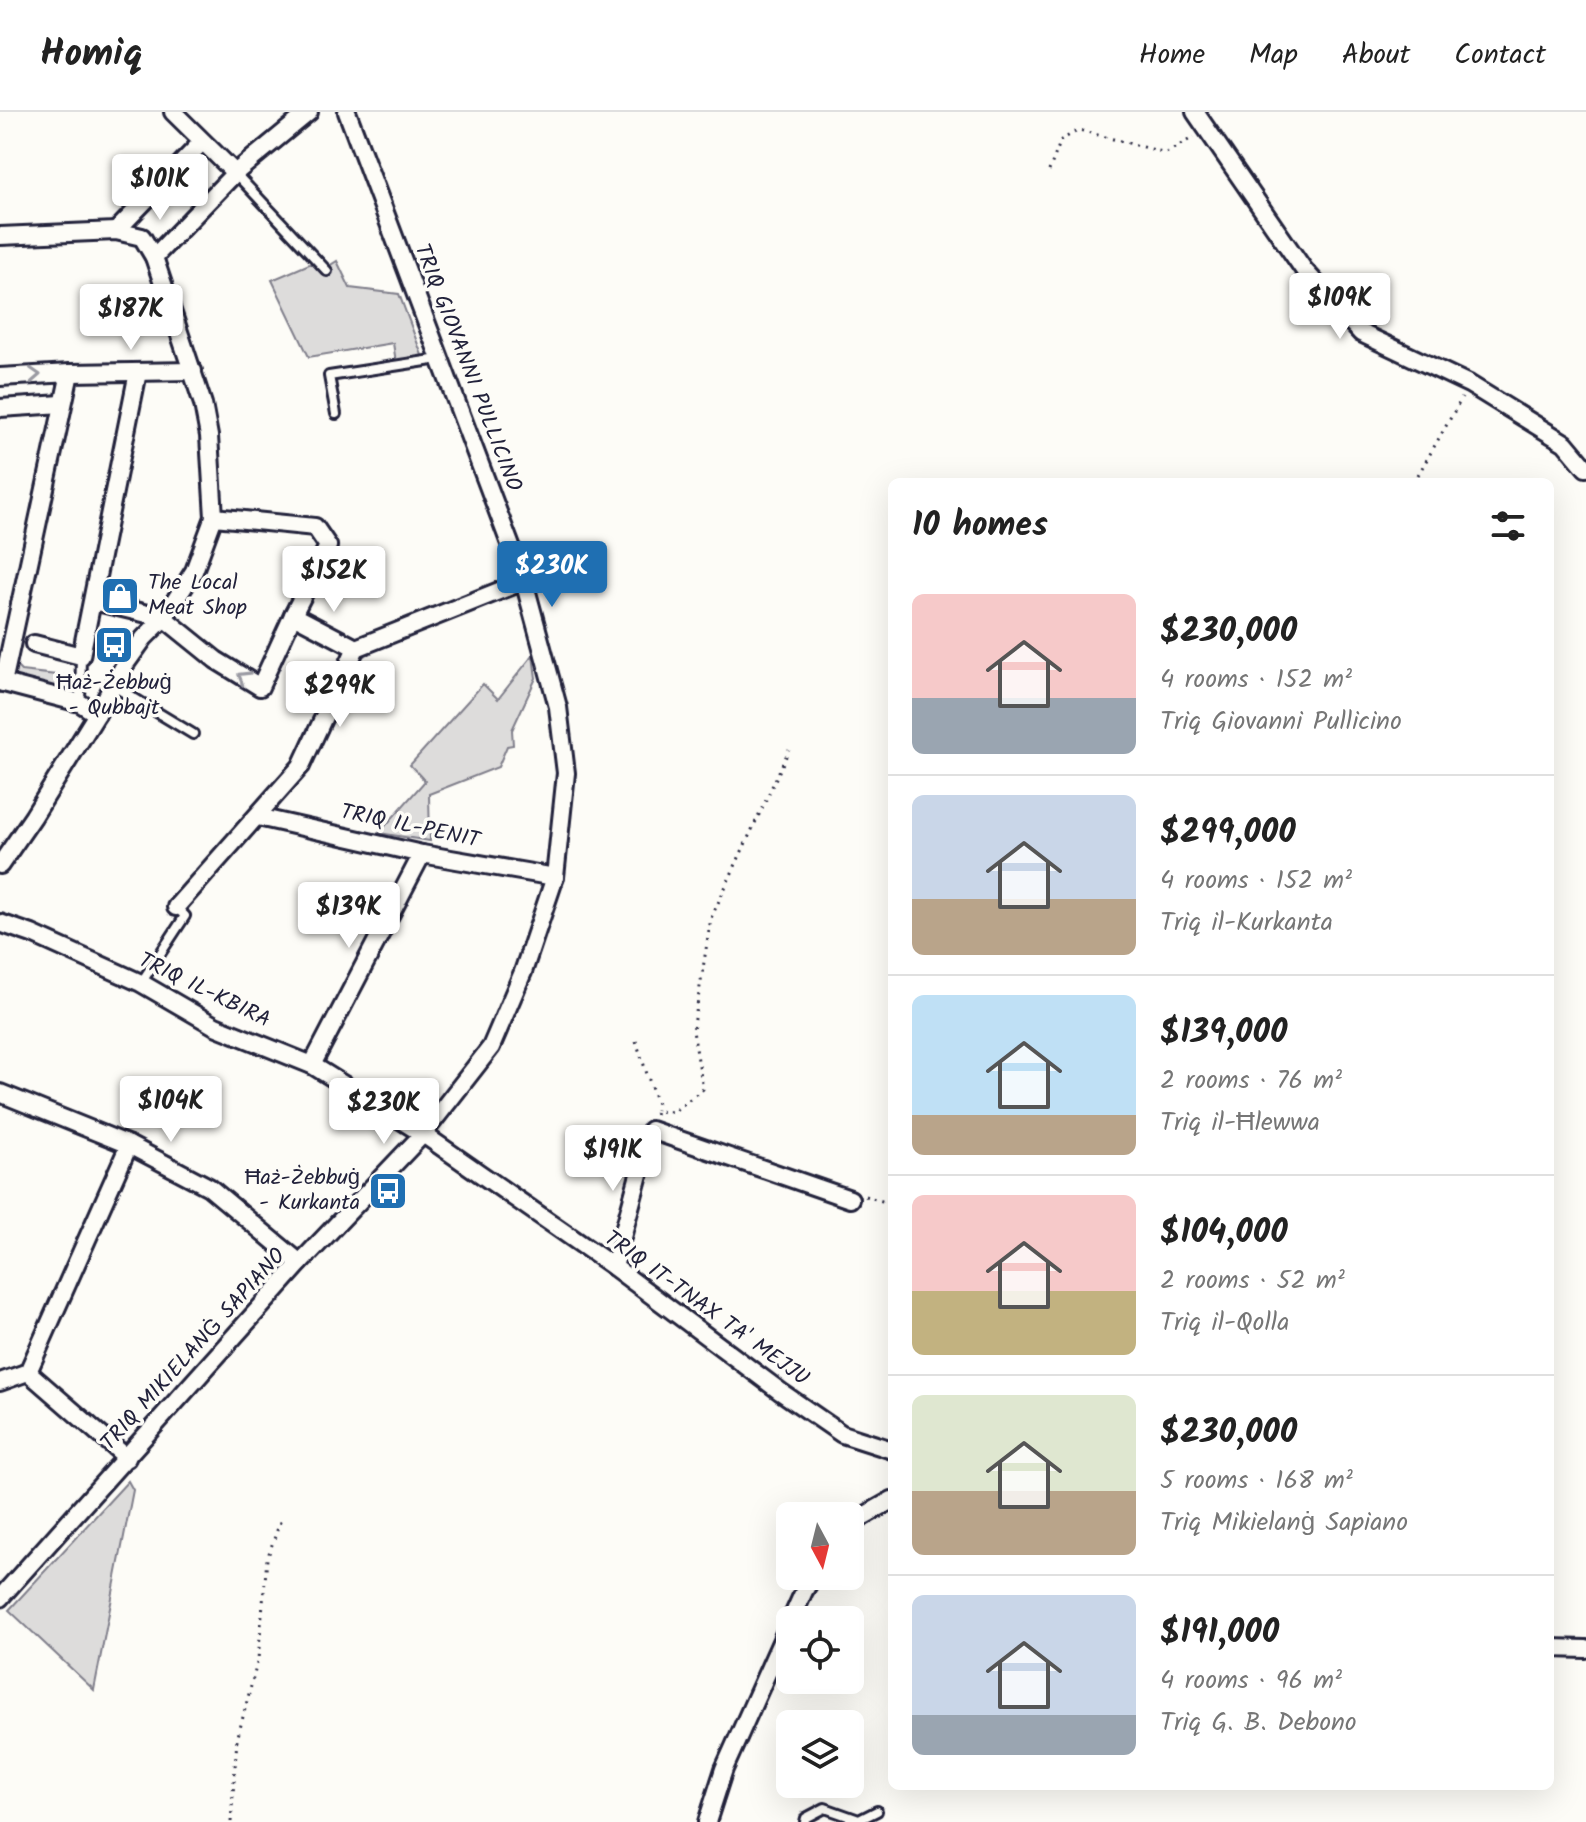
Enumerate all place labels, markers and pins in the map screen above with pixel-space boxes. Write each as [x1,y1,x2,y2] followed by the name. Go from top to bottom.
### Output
[104,154,216,222] pin: $101K
[1284,273,1396,341] pin: $109K
[75,284,187,352] pin: $187K
[496,541,608,609] pin: $230K
[278,546,390,614] pin: $152K
[148,566,247,626] place label: The Local Meat Shop
[99,575,141,617] shop icon: The Local Meat Shop
[93,624,135,666] bus stop icon: Ħaż-Żebbuġ - Qubbajt
[284,661,396,729] pin: $299K
[56,666,172,726] place label: Ħaż-Żebbuġ - Qubbajt
[293,882,405,950] pin: $139K
[115,1076,227,1144] pin: $104K
[328,1078,440,1146] pin: $230K
[557,1125,669,1193] pin: $191K
[245,1161,360,1221] place label: Ħaż-Żebbuġ - Kurkanta
[367,1170,409,1212] bus stop icon: Ħaż-Żebbuġ - Kurkanta

